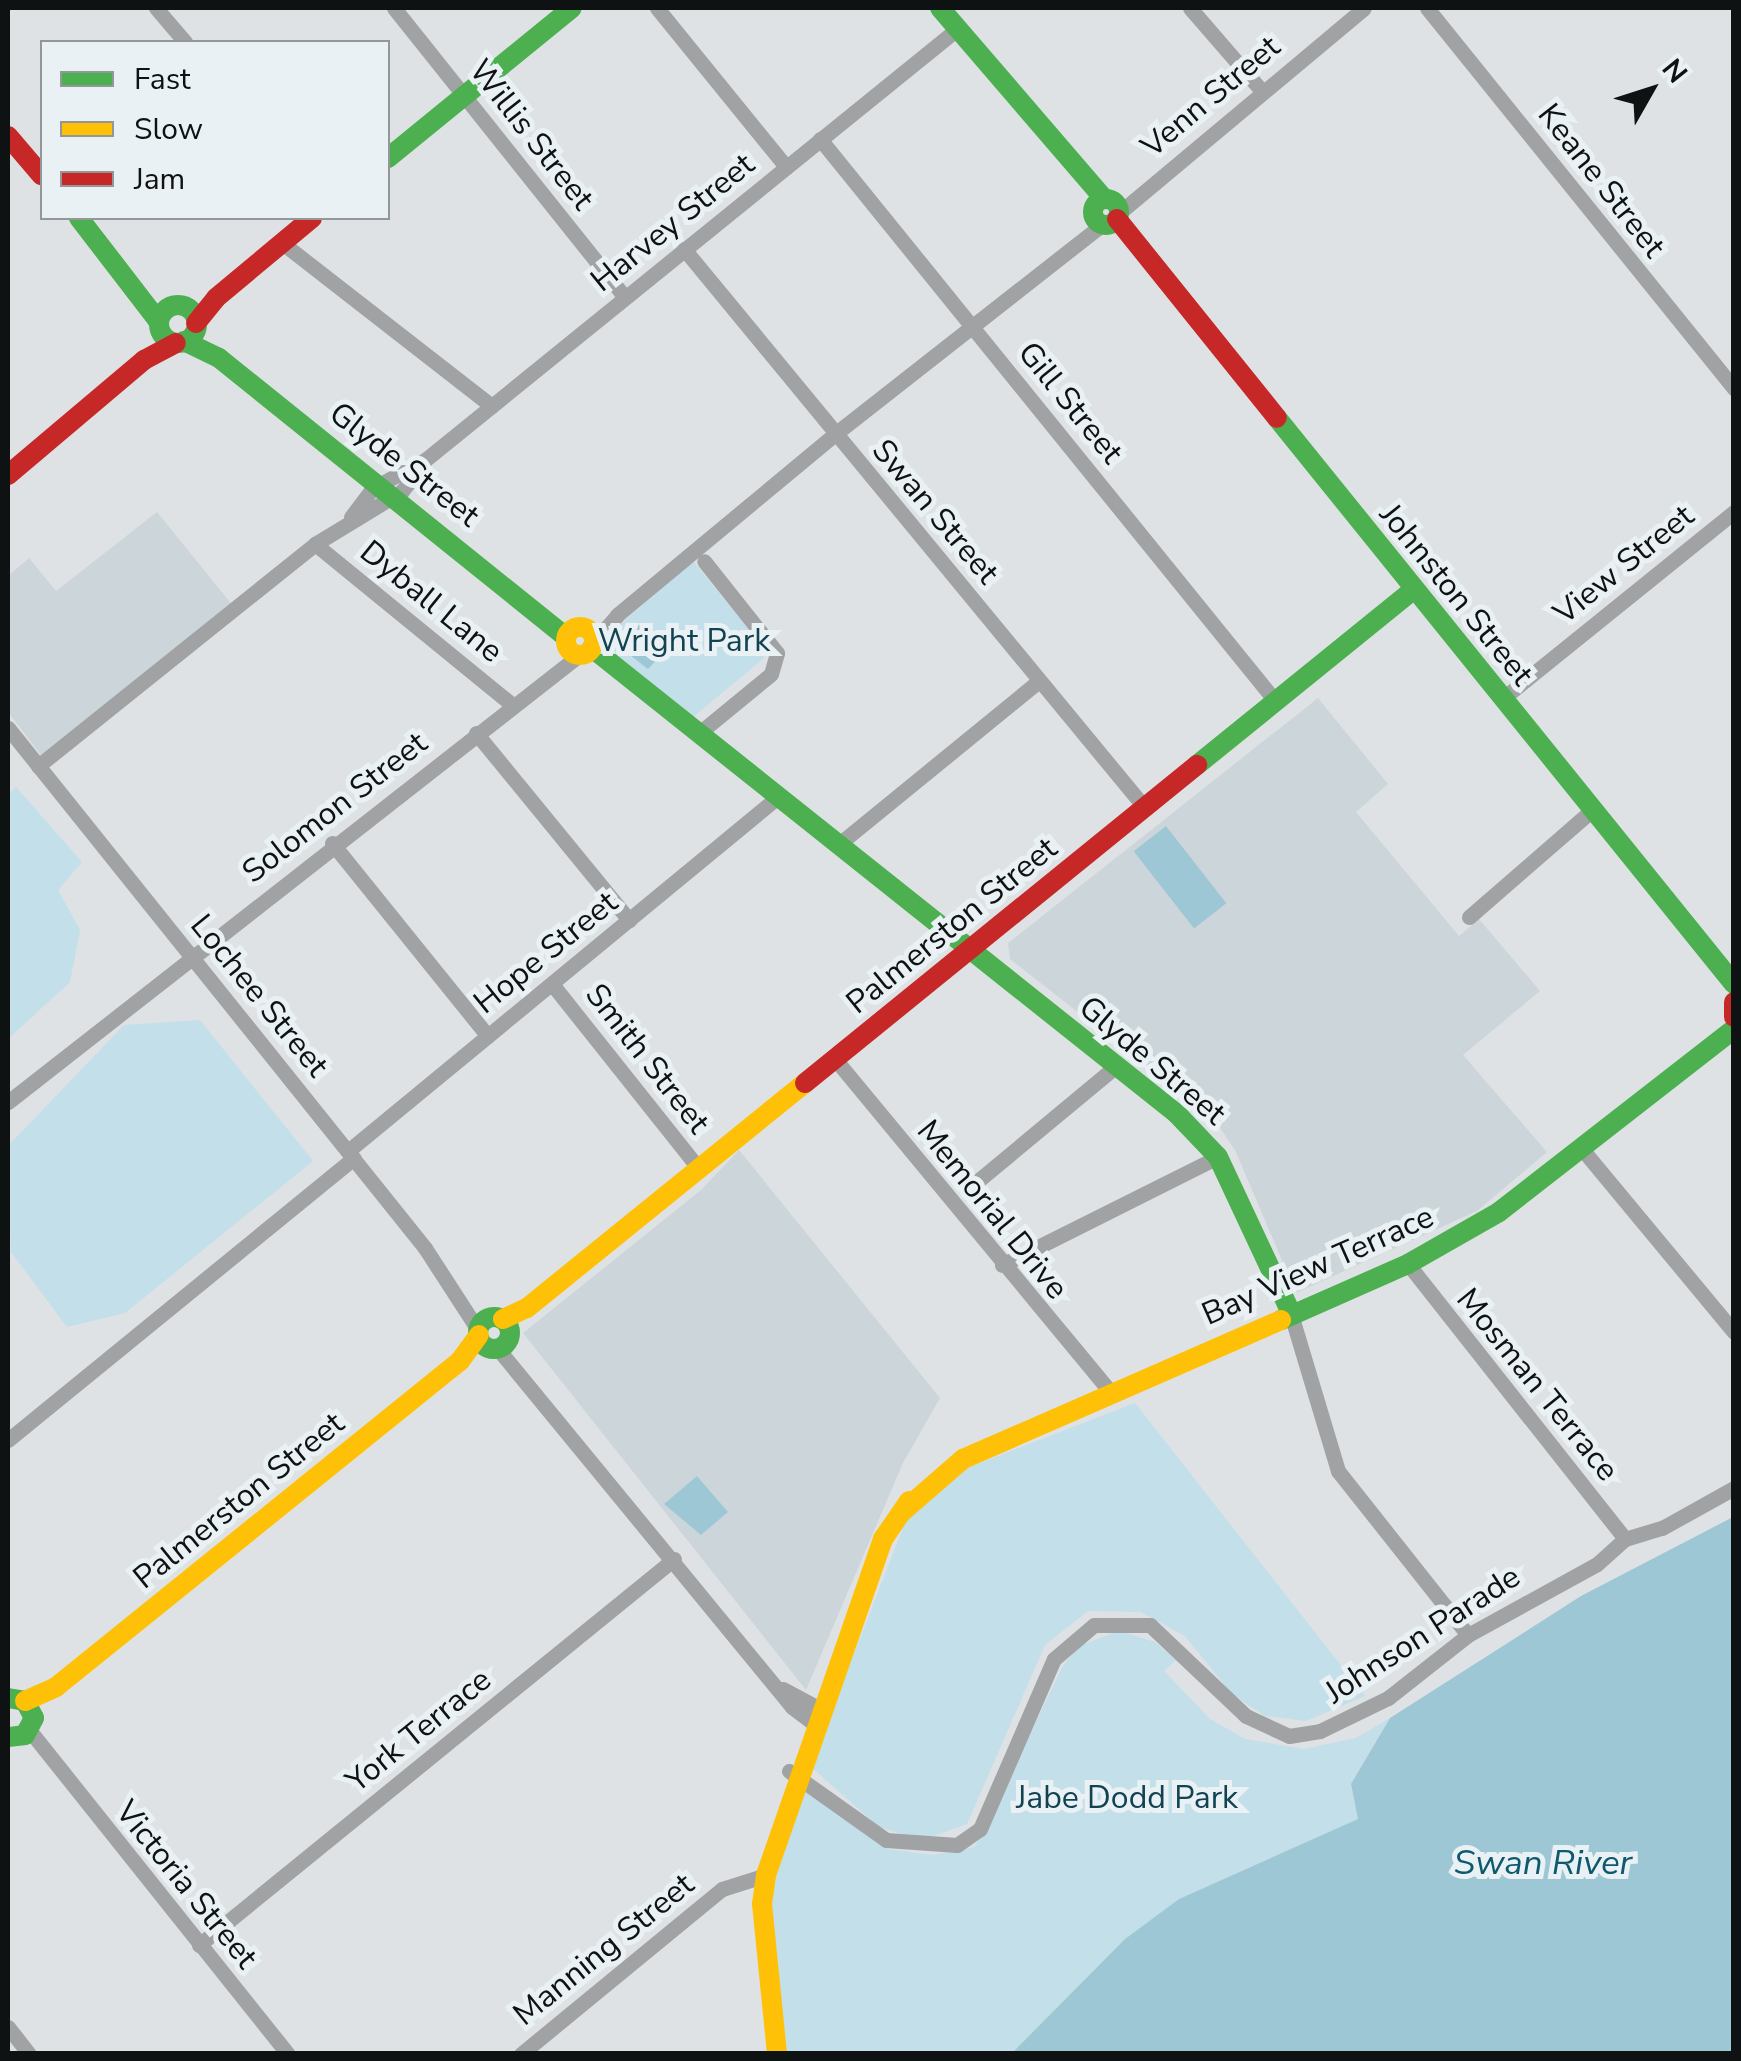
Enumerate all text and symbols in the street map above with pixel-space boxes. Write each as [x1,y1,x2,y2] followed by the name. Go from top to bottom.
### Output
[1134,28,1288,166] street label: Venn Street
[40,40,390,220] legend
[1601,40,1701,140] north arrow
[1653,51,1696,91] text: N
[460,52,602,218] street label: Willis Street
[134,59,191,100] text: Fast
[1529,97,1673,265] street label: Keane Street
[134,109,203,150] text: Slow
[584,146,762,300] street label: Harvey Street
[134,159,185,200] text: Jam
[1009,335,1131,471] street label: Gill Street
[321,395,487,535] street label: Glyde Street
[863,432,1007,592] street label: Swan Street
[1371,497,1541,693] street label: Johnston Street
[1546,497,1702,633] street label: View Street
[352,533,510,671] street label: Dyball Lane
[598,622,770,660] park label: Wright Park
[235,724,435,892] street label: Solomon Street
[839,829,1065,1023] street label: Palmerston Street
[467,884,625,1022] street label: Hope Street
[182,907,336,1085] street label: Lochee Street
[577,976,717,1142] street label: Smith Street
[1071,989,1233,1133] street label: Glyde Street
[908,1113,1076,1307] street label: Memorial Drive
[1196,1198,1440,1334] street label: Bay View Terrace
[1448,1281,1626,1489] street label: Mosman Terrace
[126,1404,352,1598] street label: Palmerston Street
[1318,1558,1528,1712] street label: Johnson Parade
[339,1661,499,1801] street label: York Terrace
[1016,1779,1238,1817] park label: Jabe Dodd Park
[107,1793,265,1977] street label: Victoria Street
[1454,1842,1632,1884] water label: Swan River
[506,1866,702,2034] street label: Manning Street

